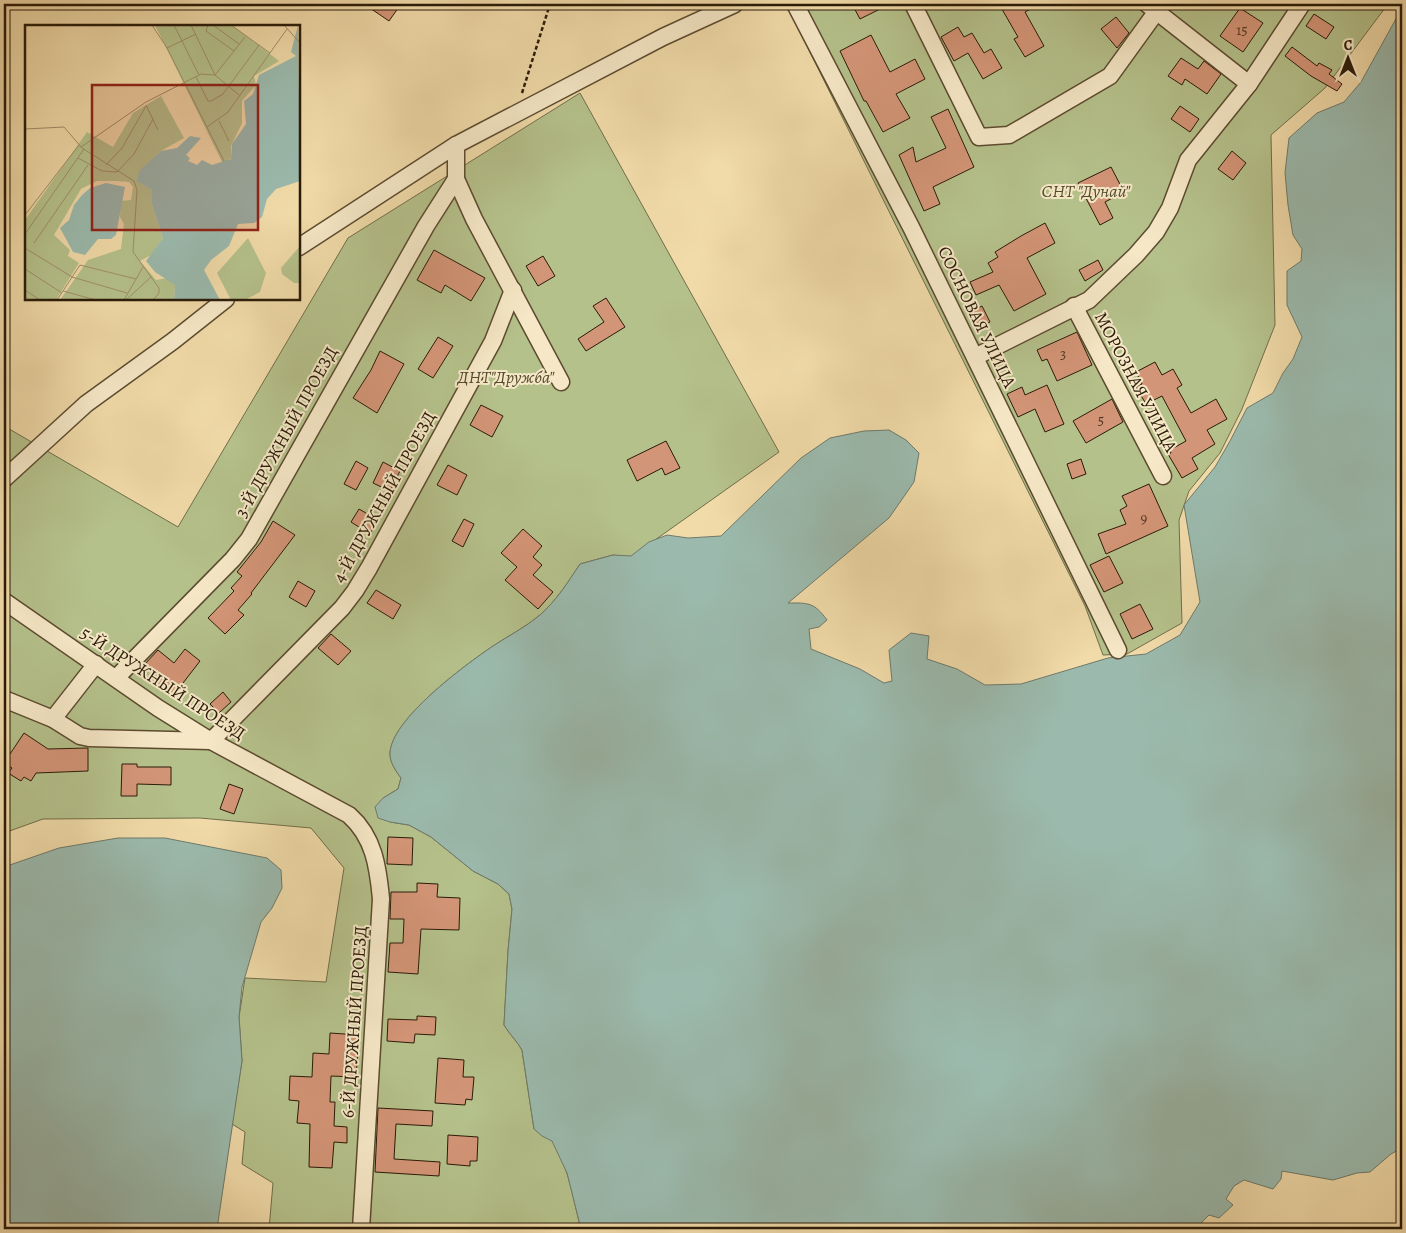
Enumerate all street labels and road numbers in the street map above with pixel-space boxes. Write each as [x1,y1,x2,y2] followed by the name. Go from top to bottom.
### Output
[932,242,1022,392] street label: СОСНОВАЯ УЛИЦА
[1089,308,1183,457] street label: МОРОЗНАЯ УЛИЦА
[229,342,343,522] street label: 3-Й ДРУЖНЫЙ ПРОЕЗД
[327,407,441,587] street label: 4-Й ДРУЖНЫЙ ПРОЕЗД
[76,621,250,745] street label: 5-Й ДРУЖНЫЙ ПРОЕЗД
[335,925,373,1119] street label: 6-Й ДРУЖНЫЙ ПРОЕЗД

